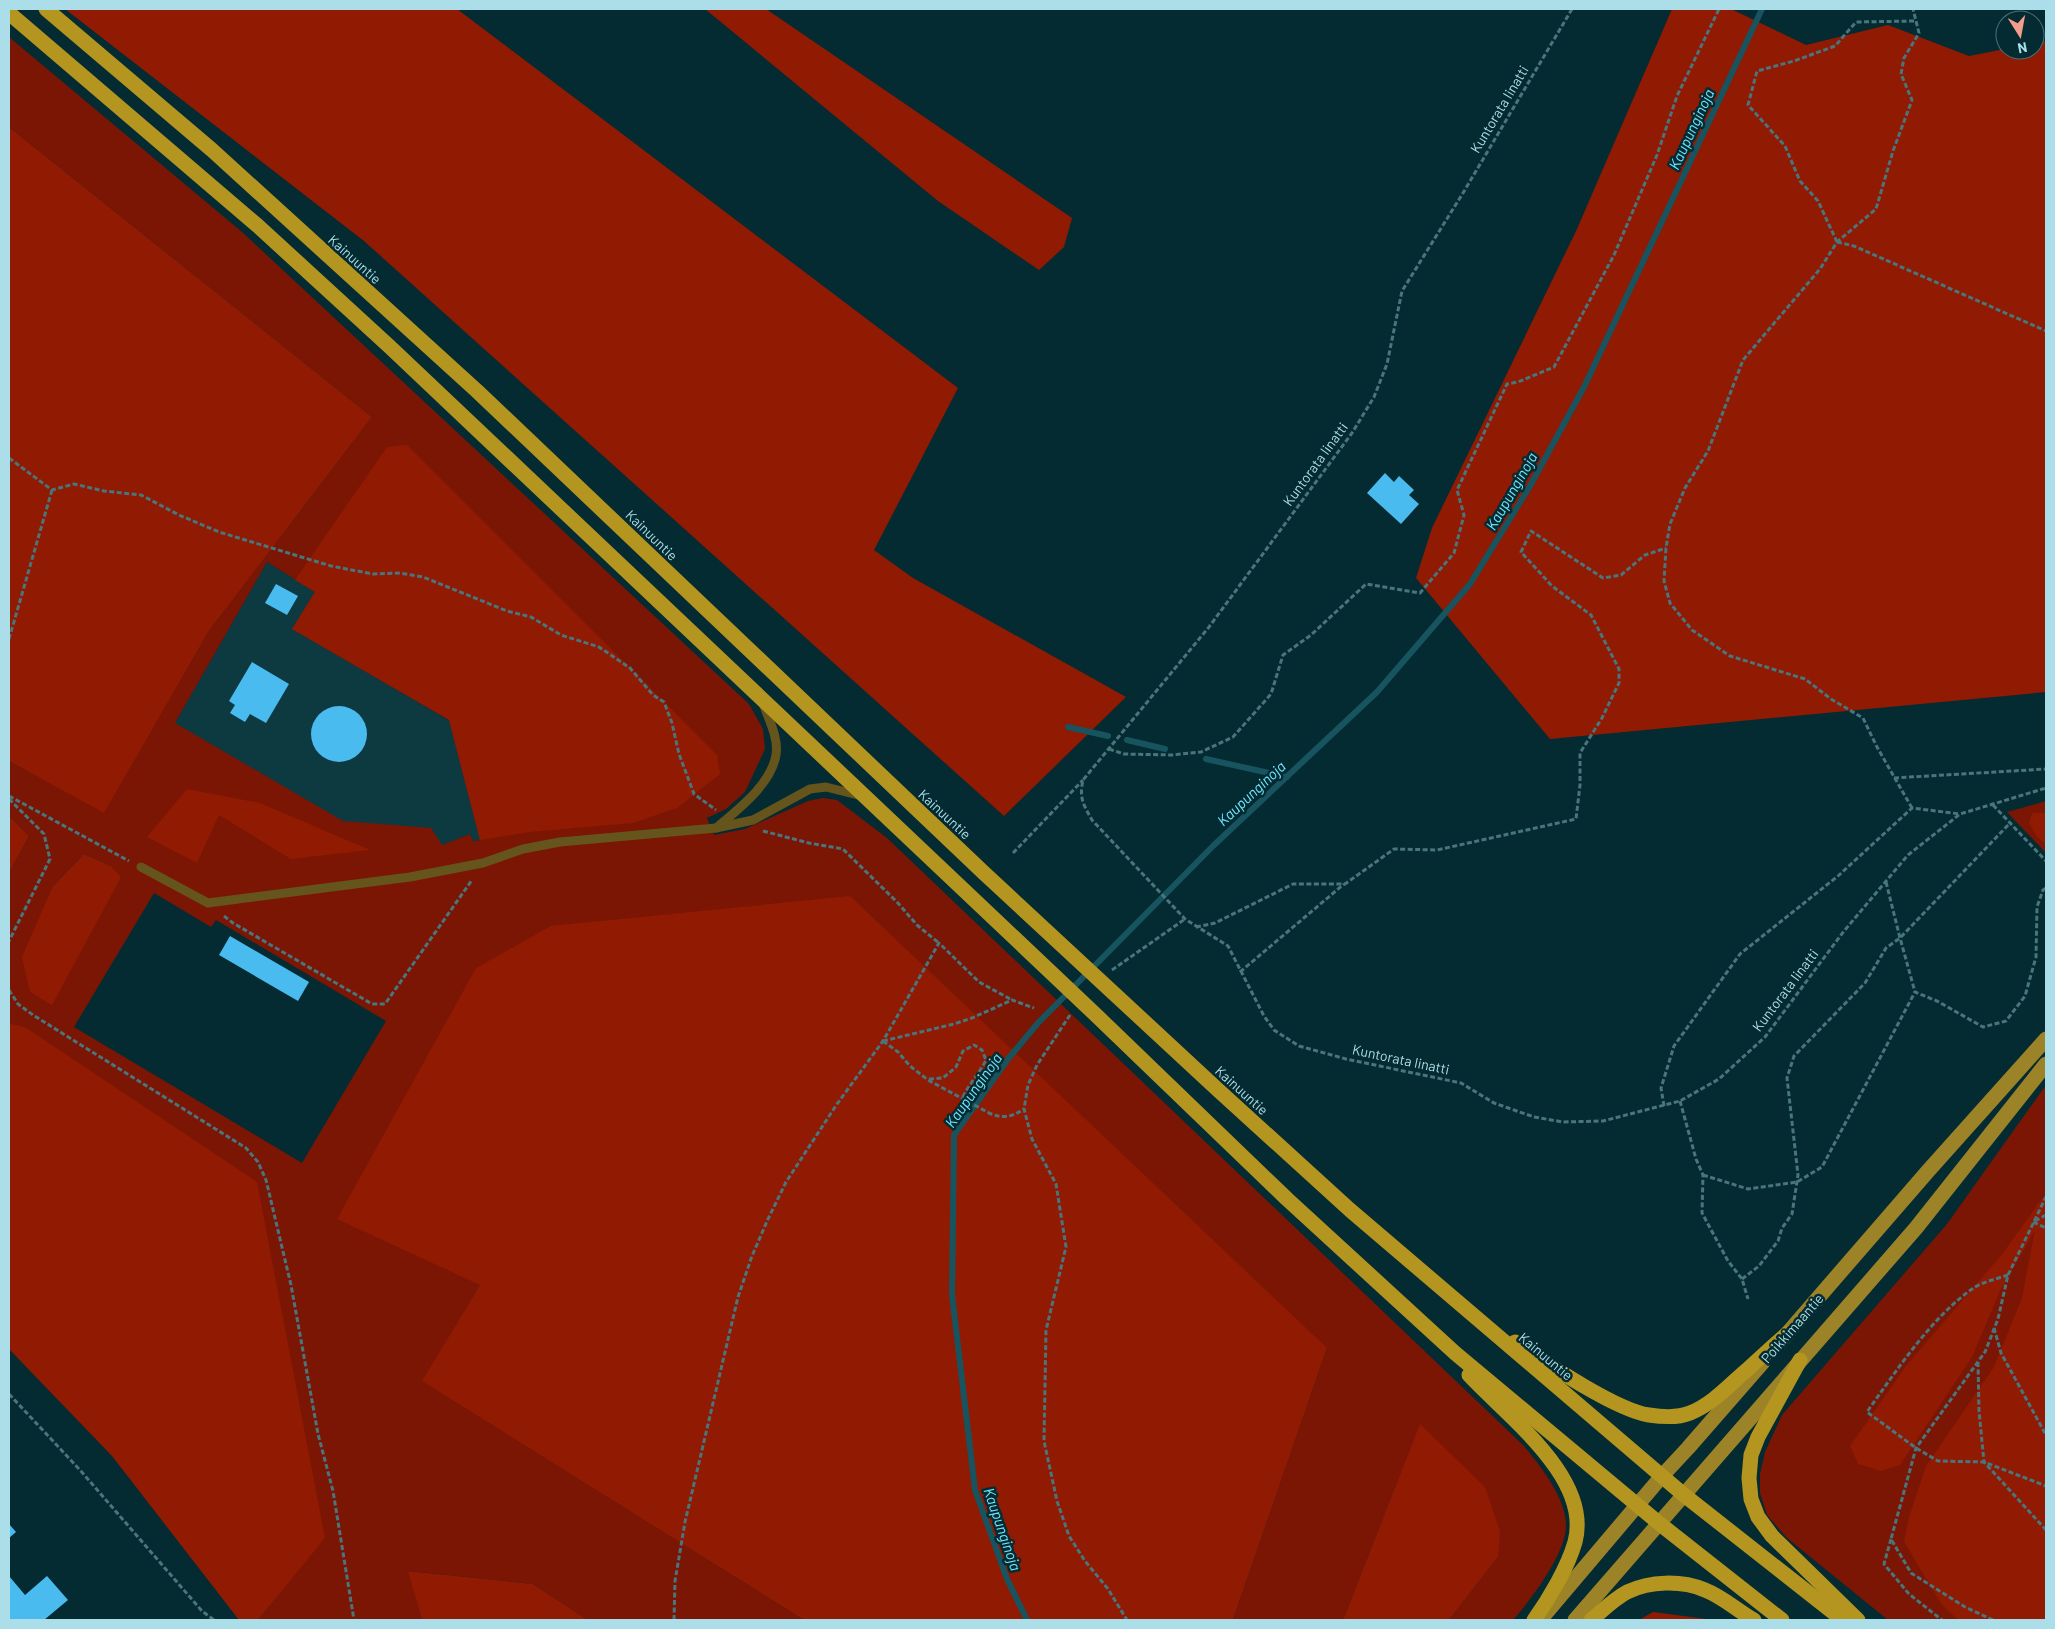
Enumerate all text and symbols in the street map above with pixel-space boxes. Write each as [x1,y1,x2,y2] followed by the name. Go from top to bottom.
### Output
[1995,10,2045,60] north arrow
[2016,39,2029,57] text: N
[1466,62,1532,156] street label: Kuntorata Iinatti
[1664,86,1718,172] water label: Kaupunginoja
[325,231,385,287] street label: Kainuuntie
[1279,419,1351,509] street label: Kuntorata Iinatti
[1482,449,1541,533] water label: Kaupunginoja
[623,506,681,564] street label: Kainuuntie
[1213,757,1289,829] water label: Kaupunginoja
[915,785,975,843] street label: Kainuuntie
[1748,945,1822,1035] street label: Kuntorata Iinatti
[1351,1040,1451,1078] street label: Kuntorata Iinatti
[941,1049,1005,1131] water label: Kaupunginoja
[1212,1062,1272,1118] street label: Kainuuntie
[1757,1290,1827,1366] street label: Poikkimaantie
[1515,1328,1577,1384] street label: Kainuuntie
[980,1485,1026,1573] water label: Kaupunginoja

